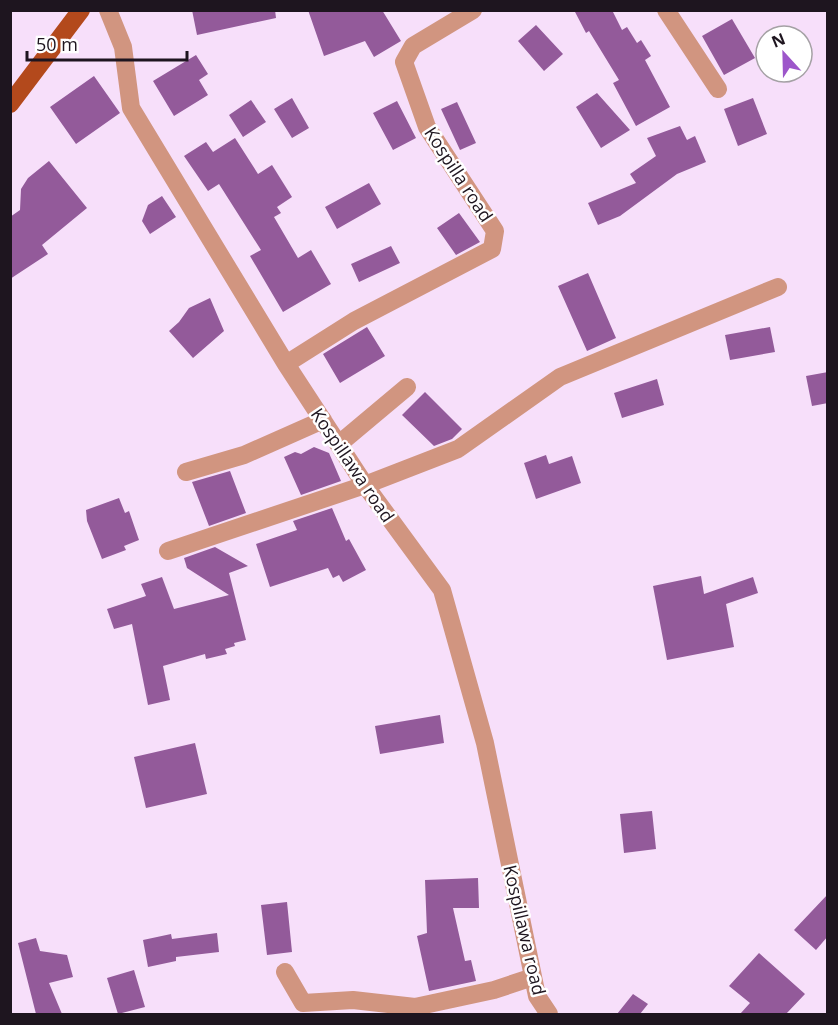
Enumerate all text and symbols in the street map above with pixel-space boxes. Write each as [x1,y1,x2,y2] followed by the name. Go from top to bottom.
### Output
[27,24,188,62] scale bar
[754,24,814,84] north arrow
[768,27,789,53] text: N
[36,32,78,56] text: 50 m
[419,122,499,226] street label: Kospilla road
[306,403,400,527] street label: Kospillawa road
[498,863,552,997] street label: Kospillawa road

